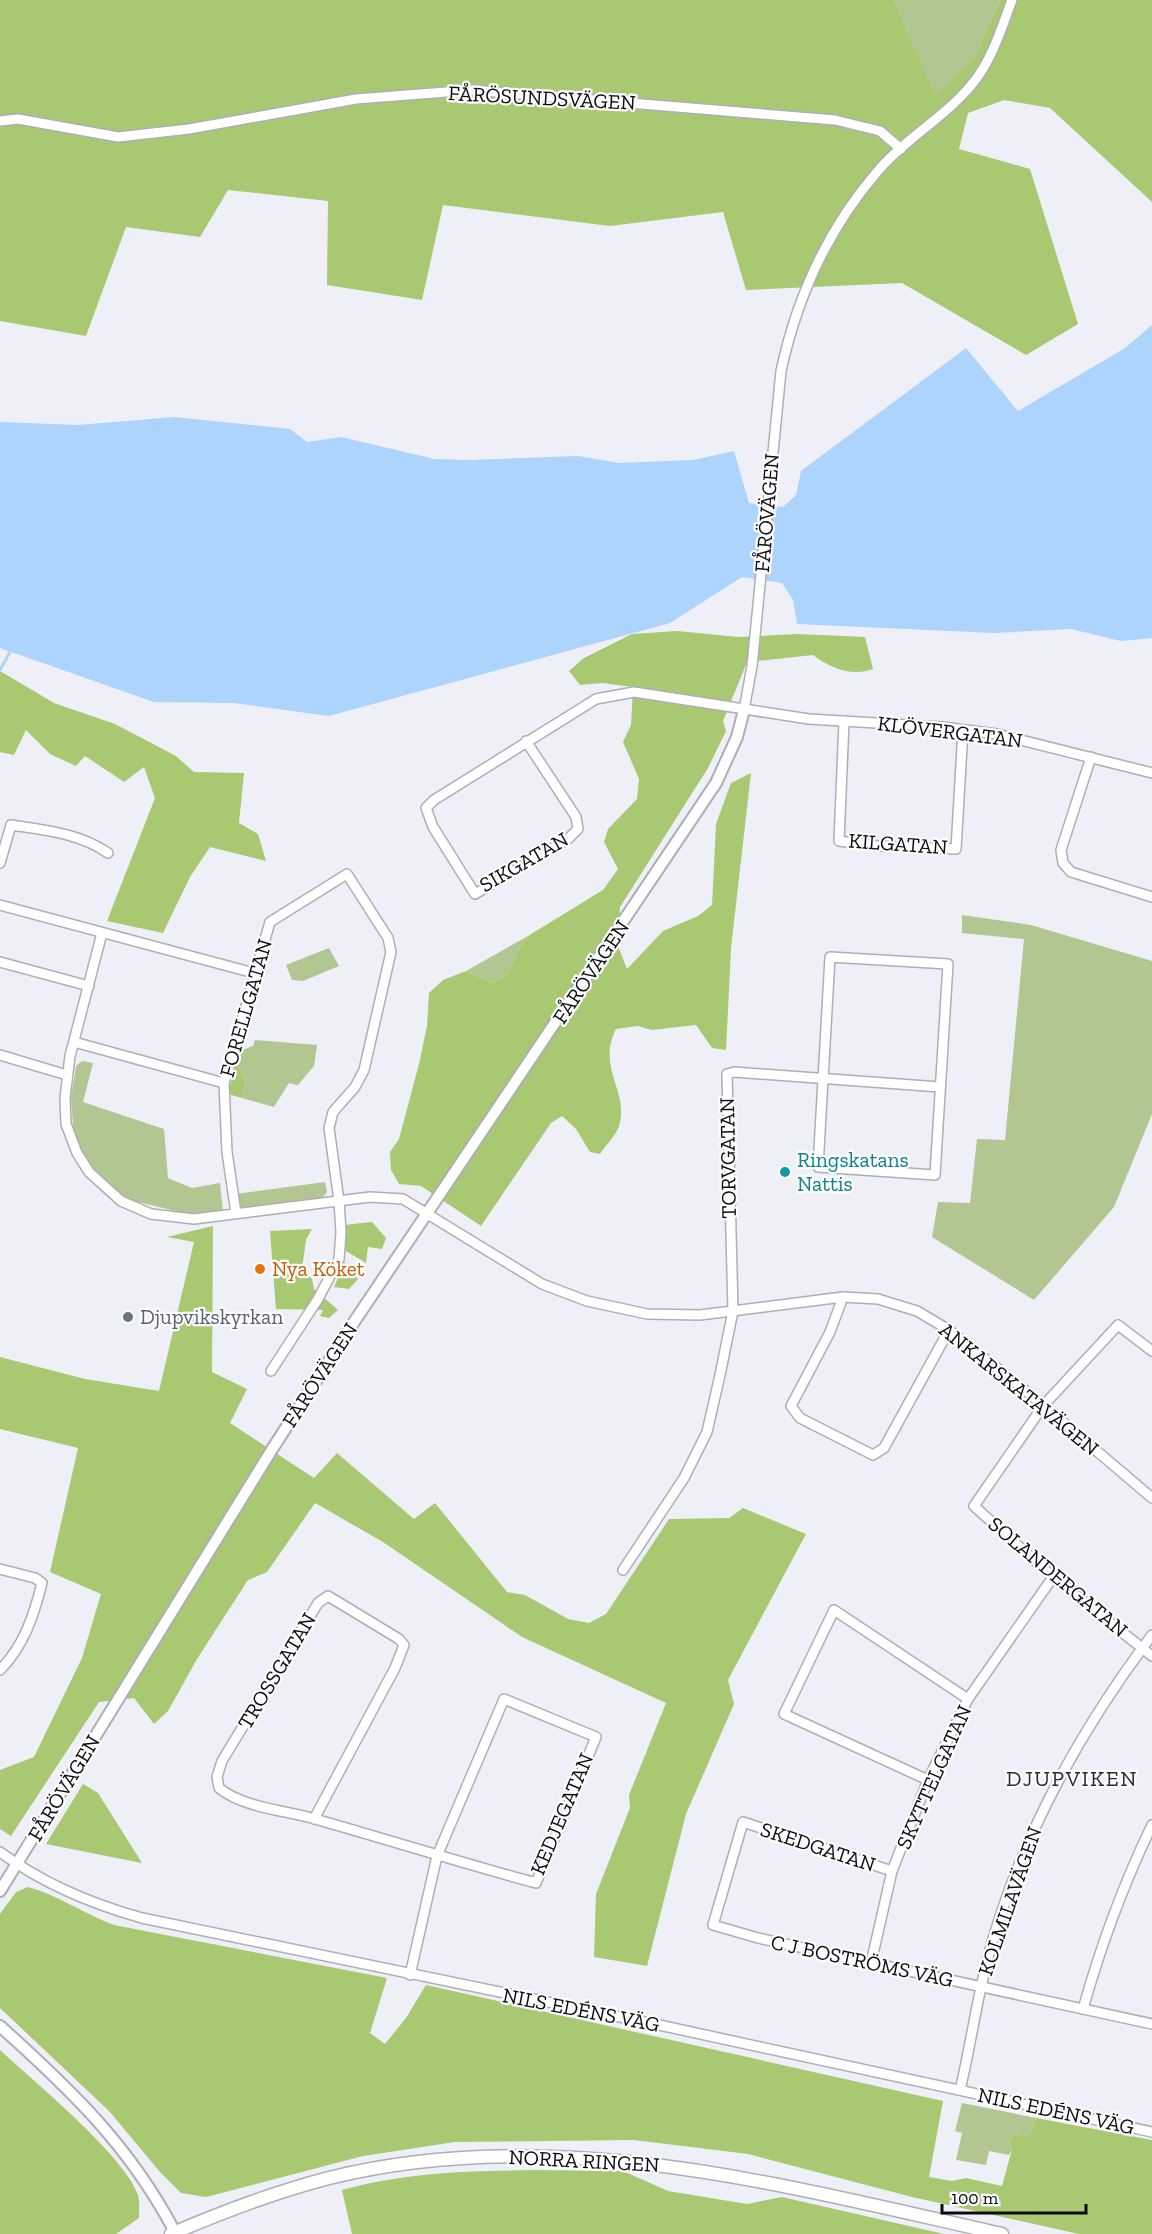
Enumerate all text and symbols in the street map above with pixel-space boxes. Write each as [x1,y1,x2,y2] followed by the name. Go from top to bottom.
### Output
[448,80,636,115] street label: FÅRÖSUNDSVÄGEN
[749,452,784,574] street label: FÅRÖVÄGEN
[876,710,1024,753] street label: KLÖVERGATAN
[475,826,573,897] street label: SIKGATAN
[848,828,948,859] street label: KILGATAN
[547,915,634,1028] street label: FÅRÖVÄGEN
[214,936,277,1080] street label: FORELLGATAN
[714,1097,741,1219] street label: TORVGATAN
[797,1147,909,1196] place label: Ringskatans Nattis
[778,1165,792,1179] marker: Ringskatans Nattis
[272,1256,365,1281] place label: Nya Köket
[253,1262,267,1276] marker: Nya Köket
[140,1304,283,1330] place label: Djupvikskyrkan
[121,1310,135,1324] marker: Djupvikskyrkan
[935,1317,1104,1461] street label: ANKARSKATAVÄGEN
[277,1318,363,1432] street label: FÅRÖVÄGEN
[984,1511,1133,1642] street label: SOLANDERGATAN
[232,1608,321,1733] street label: TROSSGATAN
[891,1701,977,1853] street label: SKYTTELGATAN
[22,1730,105,1845] street label: FÅRÖVÄGEN
[525,1749,598,1879] street label: KEDJEGATAN
[1006,1765,1138,1792] district label: DJUPVIKEN
[757,1816,879,1877] street label: SKEDGATAN
[972,1823,1047,1979] street label: KOLMILAVÄGEN
[769,1929,956,1992] street label: C J BOSTRÖMS VÄG
[500,1982,662,2037] street label: NILS EDÉNS VÄG
[976,2082,1137,2139] street label: NILS EDÉNS VÄG
[508,2144,660,2177] street label: NORRA RINGEN
[942,2177,1086,2215] scale bar
[951,2187,999,2209] text: 100 m

